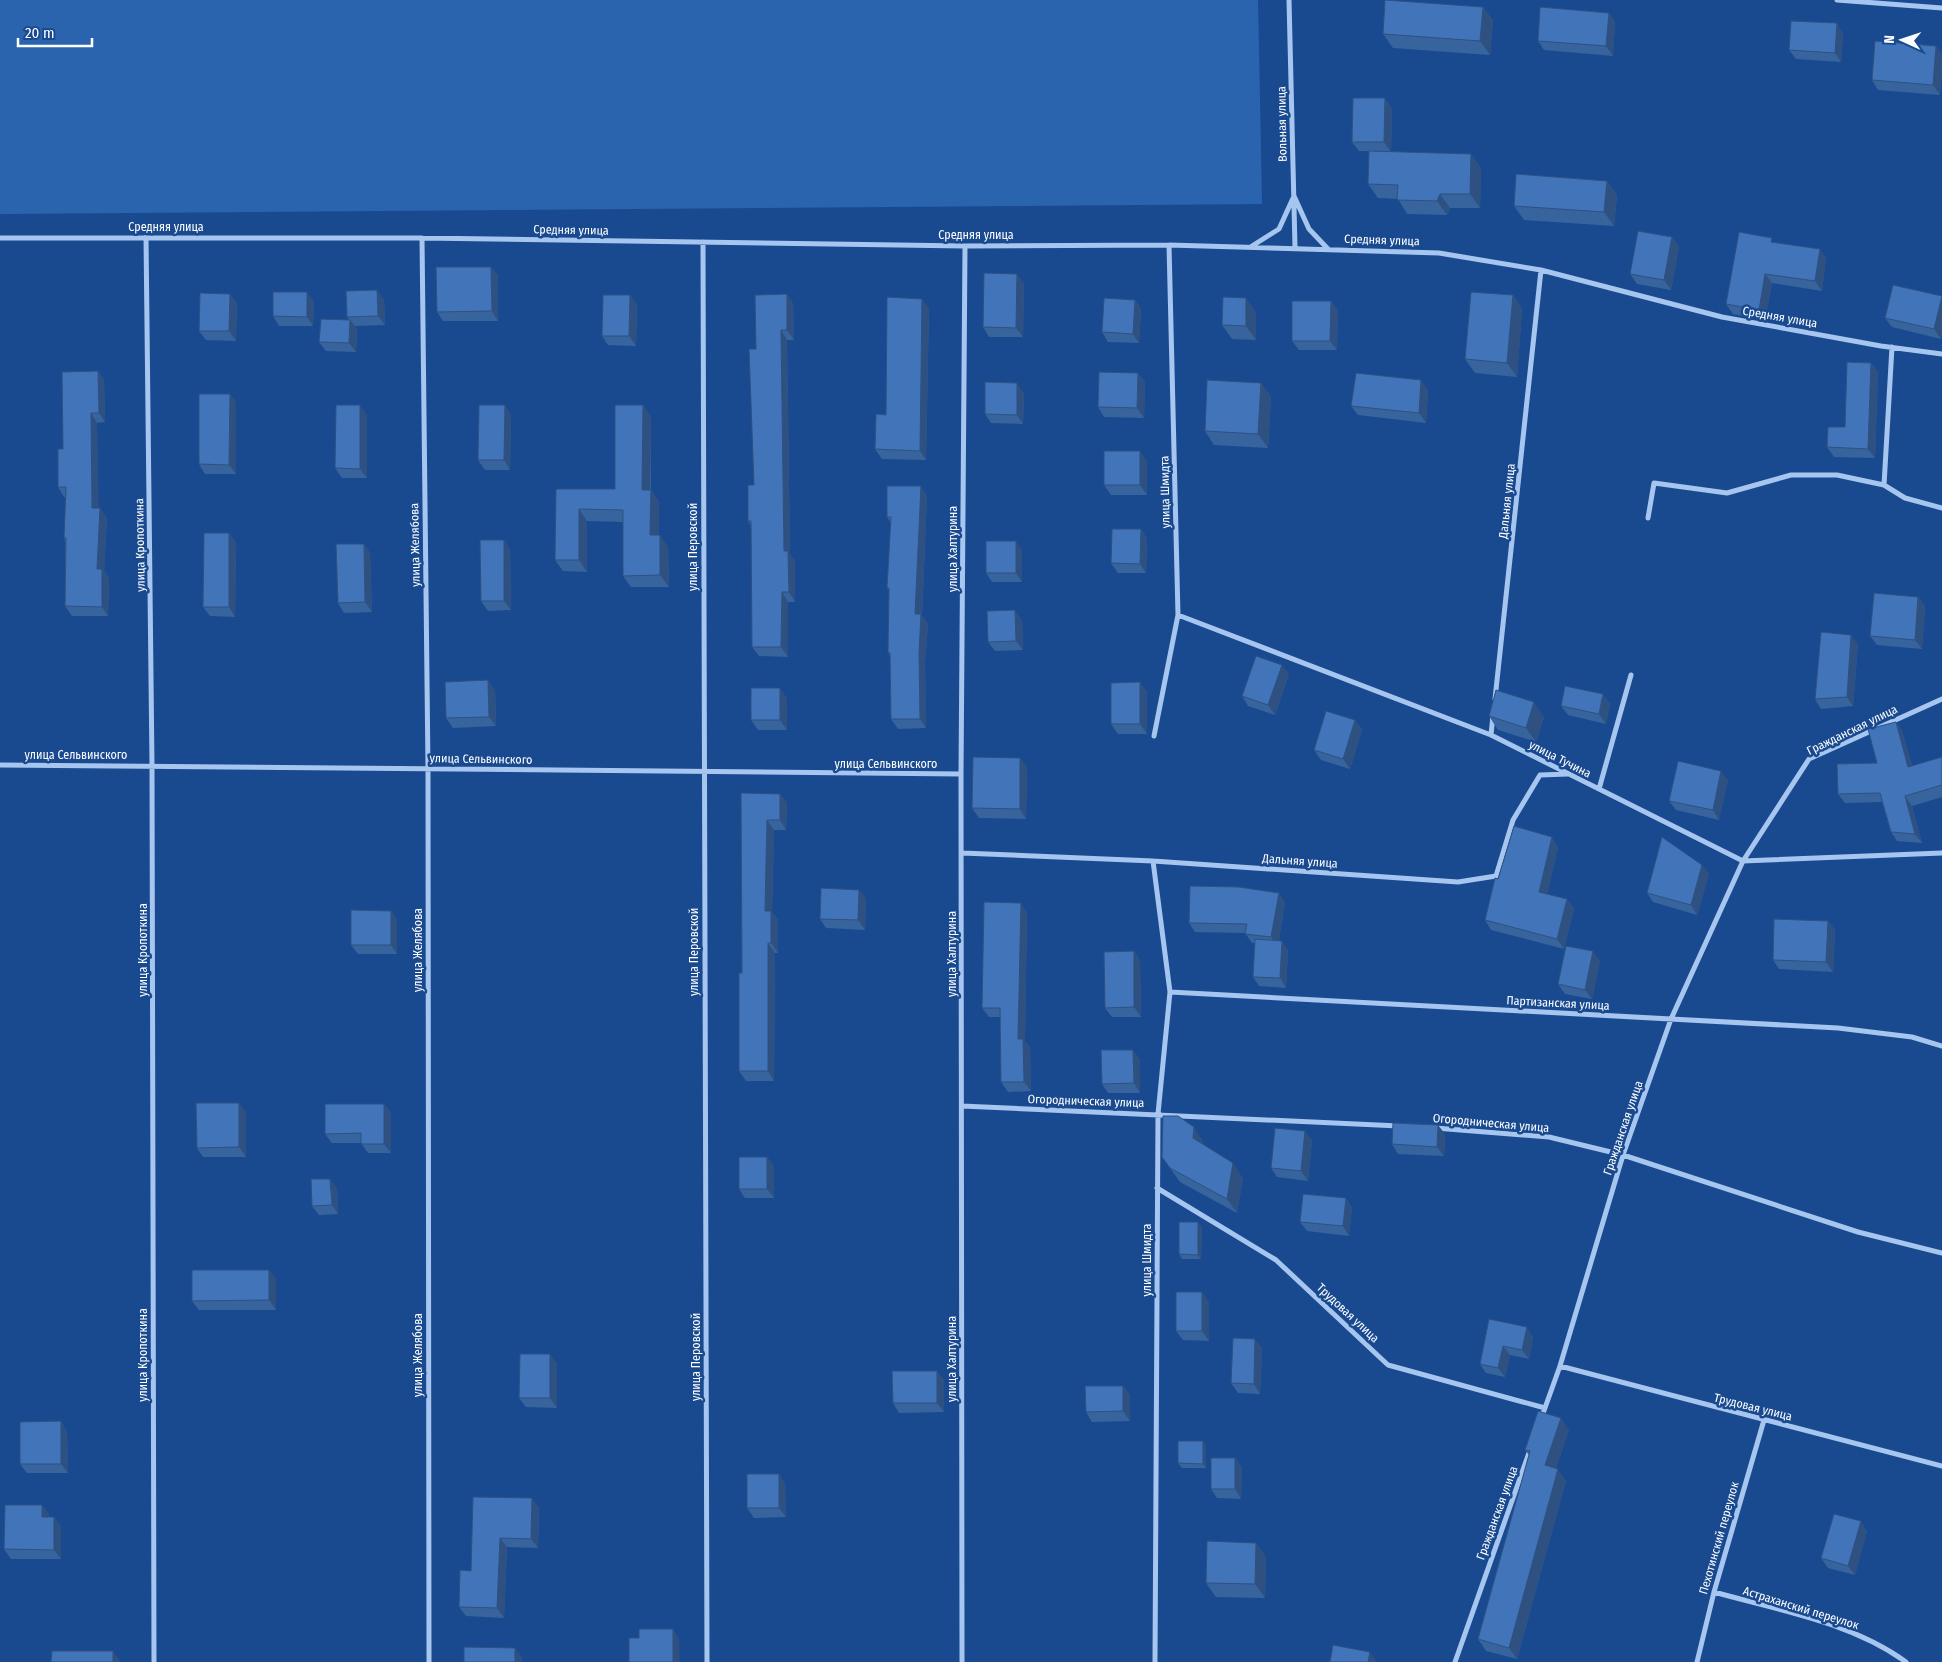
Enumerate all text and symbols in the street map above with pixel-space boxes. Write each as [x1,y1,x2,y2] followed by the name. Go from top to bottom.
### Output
[18,15,91,47] scale bar
[1877,15,1927,65] north arrow
[25,24,55,42] text: 20 m
[1881,35,1898,44] text: N
[1274,86,1290,162] street label: Вольная улица
[128,220,204,234] street label: Средняя улица
[533,222,609,238] street label: Средняя улица
[938,228,1014,242] street label: Средняя улица
[1344,232,1420,248] street label: Средняя улица
[1742,304,1819,330] street label: Средняя улица
[1157,455,1173,529] street label: улица Шмидта
[1496,463,1518,540] street label: Дальняя улица
[132,498,148,592] street label: улица Кропоткина
[407,503,423,587] street label: улица Желябова
[686,503,700,591] street label: улица Перовской
[946,506,960,592] street label: улица Халтурина
[1804,702,1900,758] street label: Гражданская улица
[1527,737,1594,781] street label: улица Тучина
[25,748,127,762] street label: улица Сельвинского
[429,751,533,767] street label: улица Сельвинского
[835,757,937,771] street label: улица Сельвинского
[1261,851,1338,871] street label: Дальняя улица
[136,903,150,997] street label: улица Кропоткина
[411,908,425,992] street label: улица Желябова
[687,908,701,996] street label: улица Перовской
[945,911,959,997] street label: улица Халтурина
[1506,993,1610,1013] street label: Партизанская улица
[1600,1079,1646,1177] street label: Гражданская улица
[1027,1092,1145,1110] street label: Огородническая улица
[1432,1111,1550,1135] street label: Огородническая улица
[1140,1223,1154,1296] street label: улица Шмидта
[1314,1281,1382,1346] street label: Трудовая улица
[136,1308,150,1402] street label: улица Кропоткина
[411,1313,425,1397] street label: улица Желябова
[689,1313,703,1401] street label: улица Перовской
[945,1316,959,1402] street label: улица Халтурина
[1712,1391,1794,1424] street label: Трудовая улица
[1473,1464,1521,1562] street label: Гражданская улица
[1696,1480,1742,1596] street label: Пехотинский переулок
[1741,1584,1861,1632] street label: Астраханский переулок

